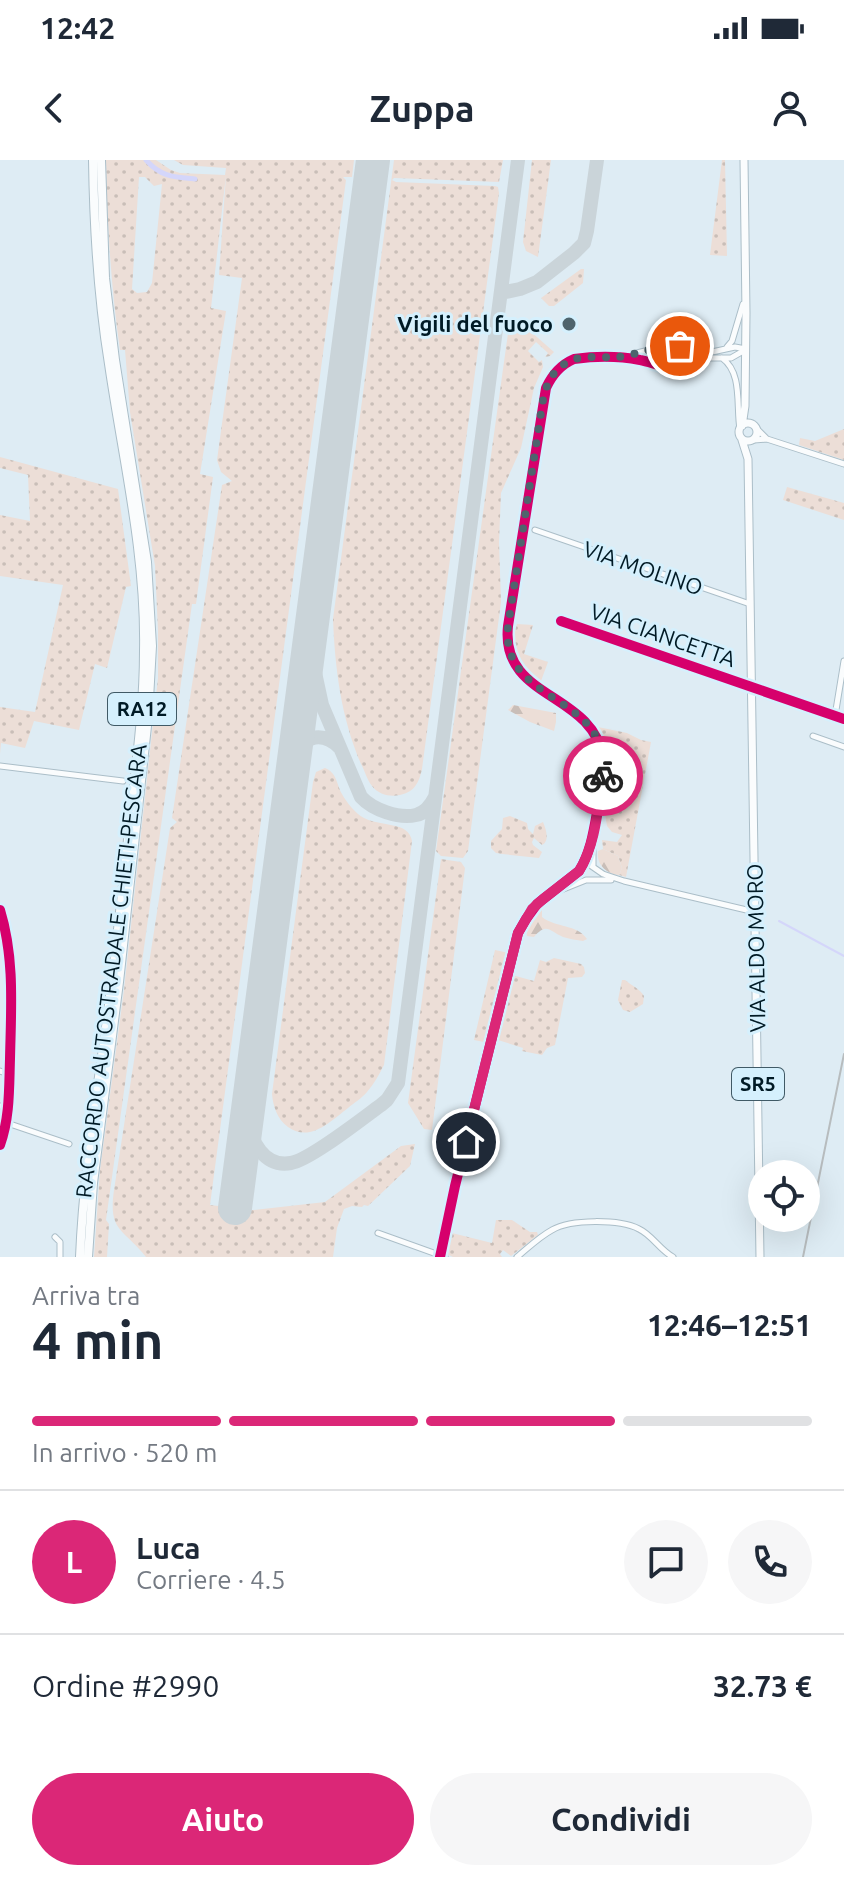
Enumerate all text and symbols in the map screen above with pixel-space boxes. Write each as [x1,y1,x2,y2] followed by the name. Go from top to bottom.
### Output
[40,11,115,45] text: 12:42
[32,86,76,130] icon: back
[768,86,812,130] icon: person
[369,88,475,129] text: Zuppa
[397,311,553,336] place label: Vigili del fuoco
[646,312,714,380] pin
[560,315,578,333] marker: Vigili del fuoco
[658,324,702,368] icon: bag
[580,535,706,600] street label: VIA MOLINO
[587,598,740,671] street label: VIA CIANCETTA
[108,693,176,725] road number: RA12
[563,736,643,816] courier
[70,742,151,1199] street label: RACCORDO AUTOSTRADALE CHIETI-PESCARA
[581,754,625,798] icon: bike
[742,863,769,1033] street label: VIA ALDO MORO
[732,1068,784,1100] road number: SR5
[432,1108,500,1176] pin
[444,1120,488,1164] icon: home
[748,1160,820,1232] map controls
[748,1160,820,1232] button: locate
[32,1281,140,1310] text: Arriva tra
[647,1308,812,1342] text: 12:46–12:51
[32,1311,163,1369] text: 4 min
[32,1438,217,1467] text: In arrivo · 520 m
[624,1520,708,1604] button: chat
[728,1520,812,1604] button: phone
[136,1531,201,1565] text: Luca
[66,1545,82,1579] text: L
[136,1565,286,1594] text: Corriere · 4.5
[32,1669,219,1703] text: Ordine #2990
[713,1669,812,1703] text: 32.73 €
[32,1773,414,1865] button: Aiuto
[430,1773,812,1865] button: Condividi

